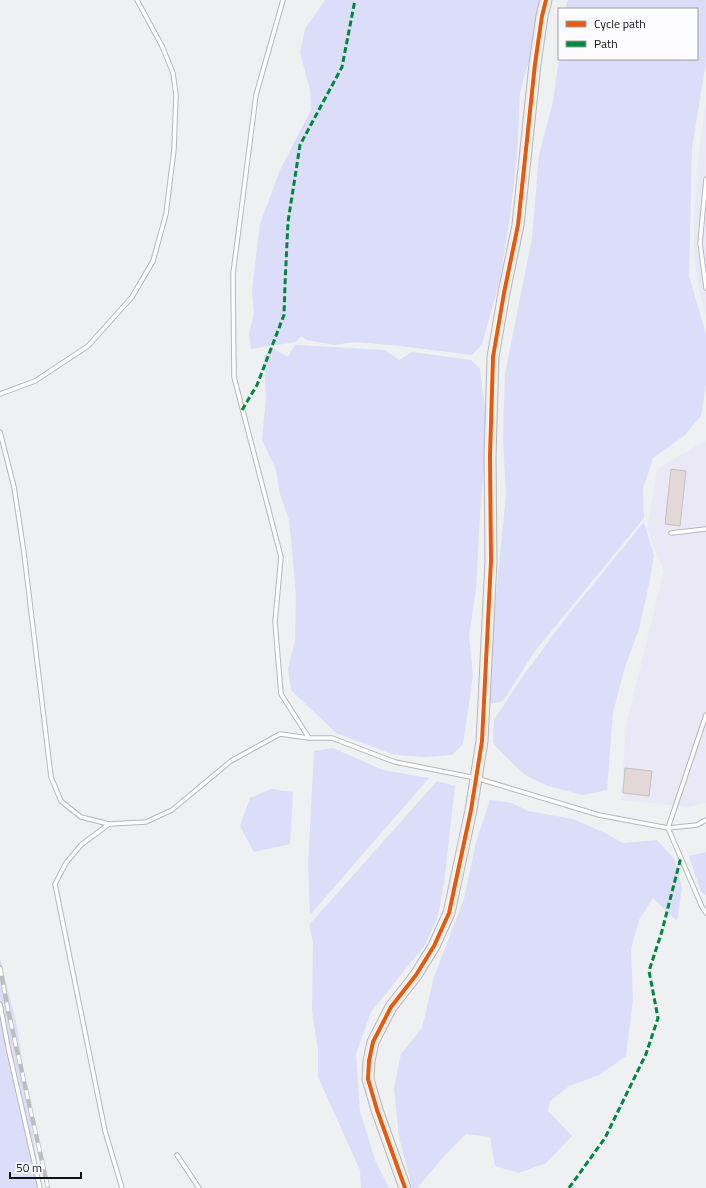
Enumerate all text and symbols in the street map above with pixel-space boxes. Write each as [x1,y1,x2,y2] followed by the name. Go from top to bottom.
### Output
[558,8,698,60] legend
[594,14,646,33] text: Cycle path
[594,34,618,53] text: Path
[10,1154,81,1180] scale bar
[16,1158,42,1177] text: 50 m

